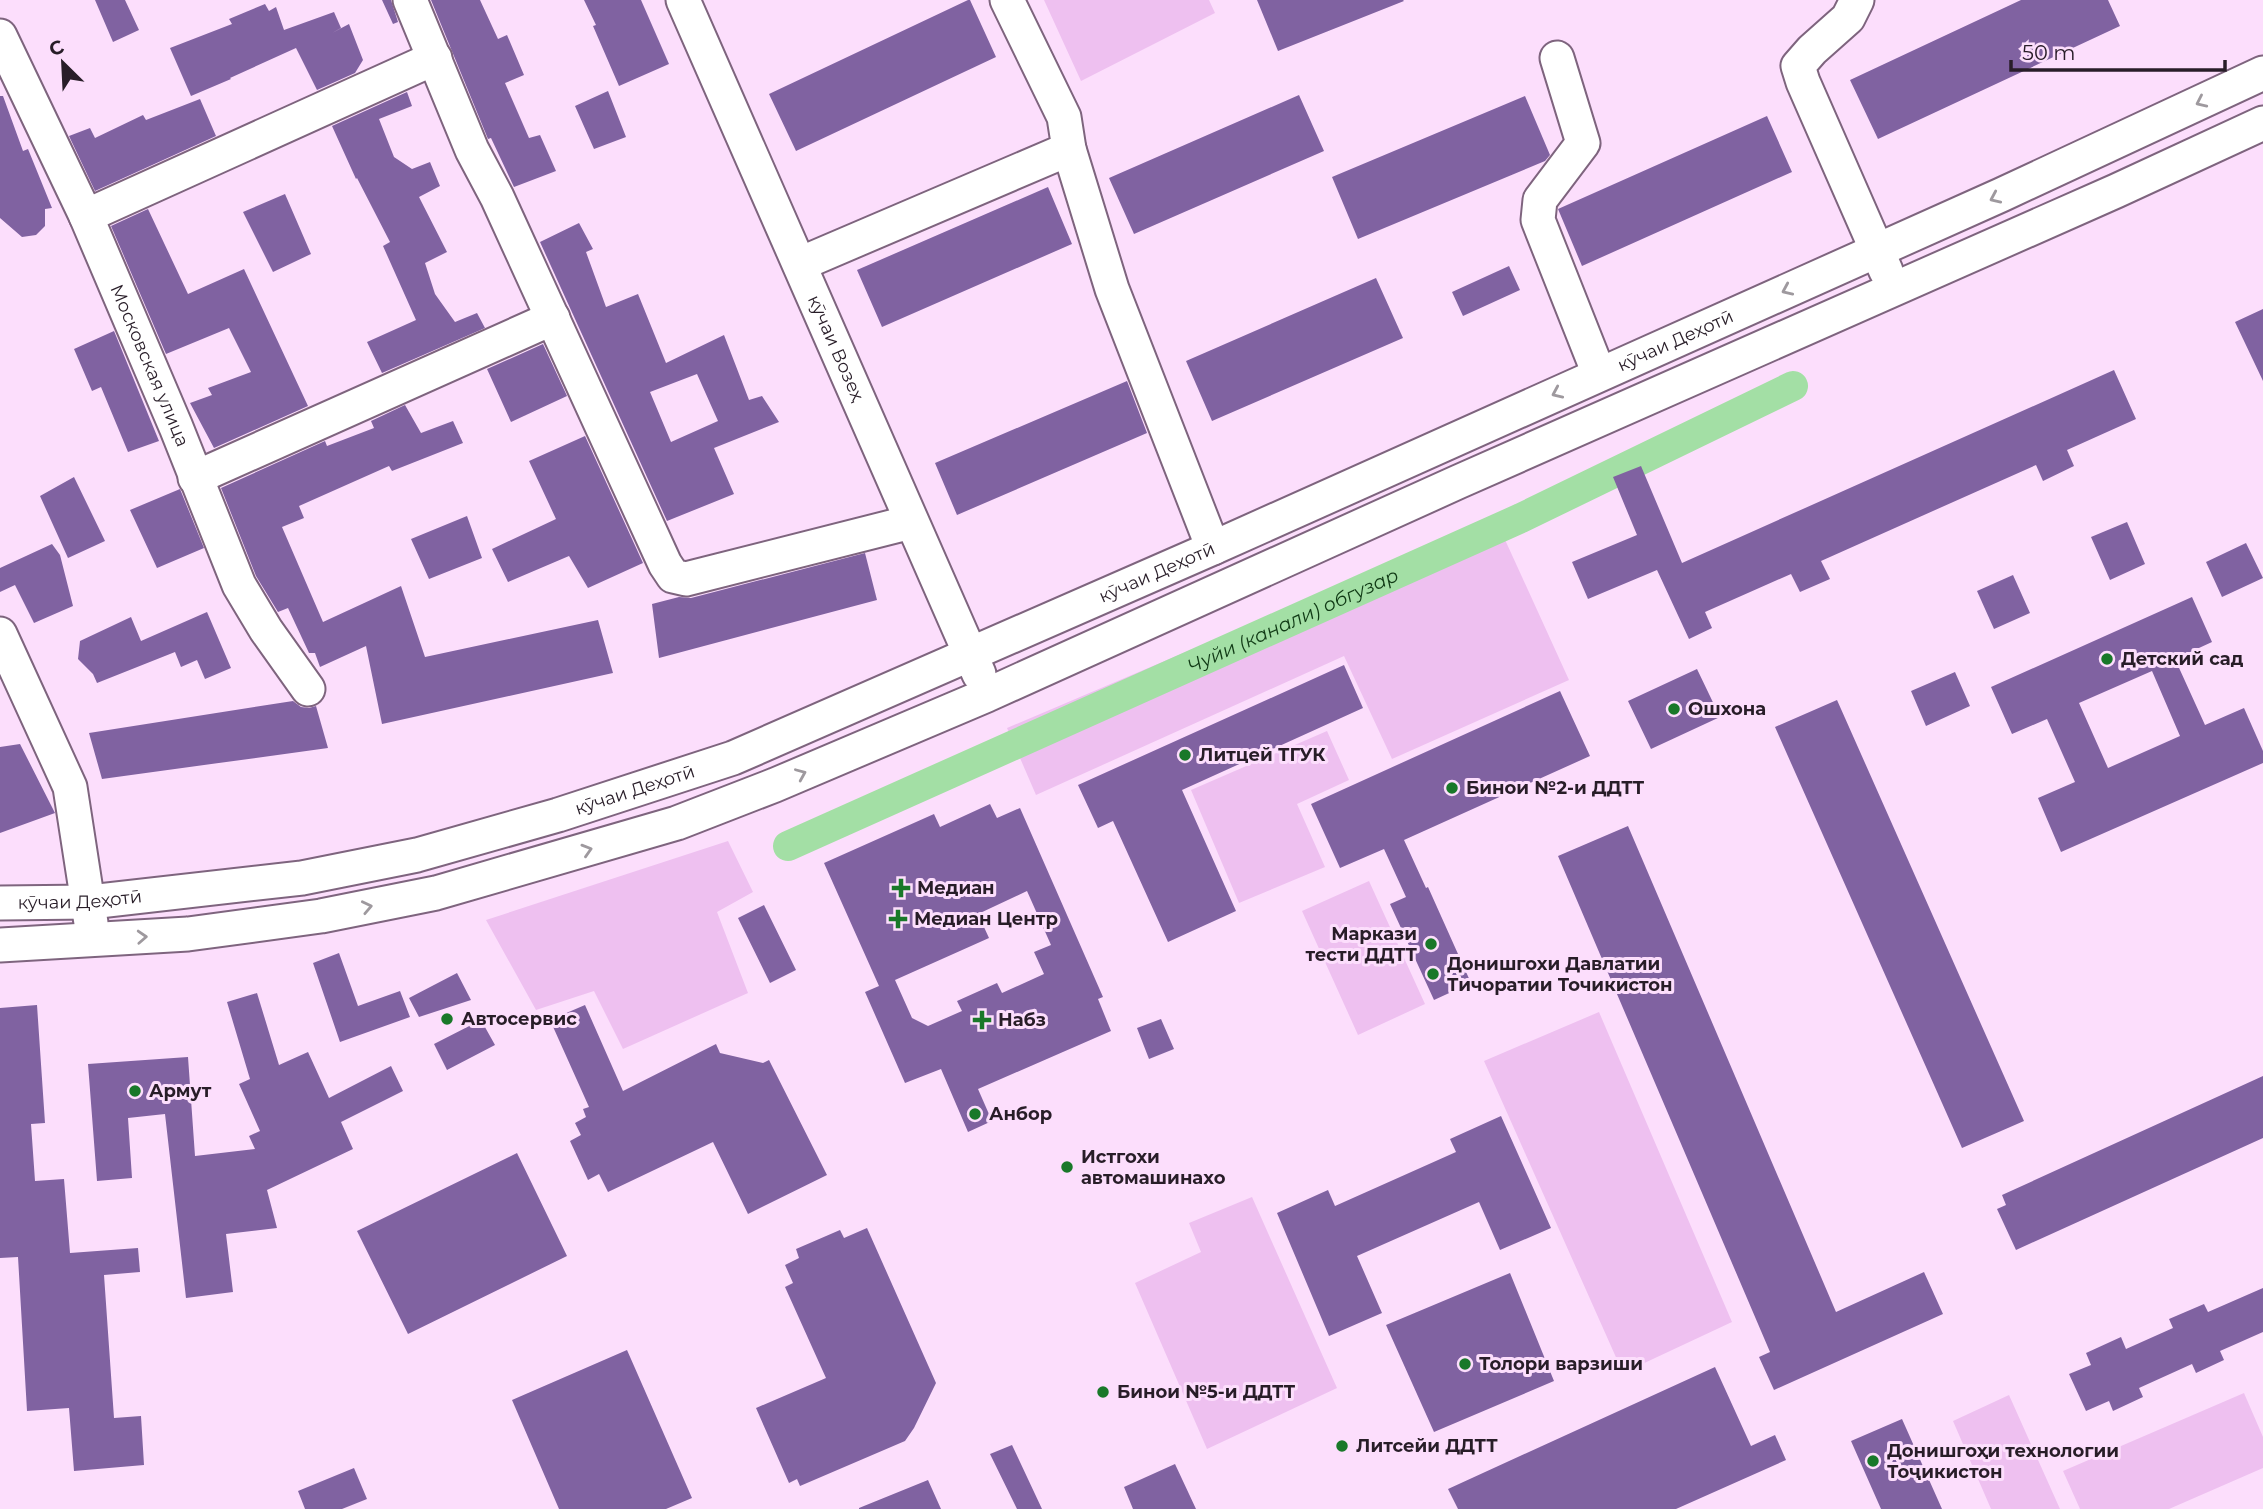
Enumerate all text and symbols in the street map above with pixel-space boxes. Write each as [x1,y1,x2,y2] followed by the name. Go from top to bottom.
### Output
[28,28,98,98] north arrow
[2011,28,2224,72] scale bar
[45,35,67,61] text: С
[2022,40,2076,65] text: 50 m
[2196,94,2208,108] one-way arrow
[1989,190,2002,204] one-way arrow
[105,281,194,450] street label: Московская улица
[1782,282,1794,296] one-way arrow
[803,292,869,406] street label: кӯчаи Возеҳ
[1614,305,1737,376] street label: кӯчаи Деҳотӣ
[1552,385,1564,399] one-way arrow
[1095,537,1218,608] street label: кӯчаи Деҳотӣ
[1184,563,1402,677] water label: Чуйи (канали) обгузар
[2121,648,2244,670] place label: Детский сад
[2099,651,2115,667] marker: Детский сад
[1688,698,1766,720] place label: Ошхона
[1666,701,1682,717] marker: Ошхона
[1199,744,1326,766] place label: Литцей ТГУК
[1177,747,1193,763] marker: Литцей ТГУК
[572,760,697,820] street label: кӯчаи Деҳотӣ
[794,768,806,782] one-way arrow
[1466,777,1645,799] place label: Бинои №2-и ДДТТ
[1444,780,1460,796] marker: Бинои №2-и ДДТТ
[581,844,593,859] one-way arrow
[917,877,995,899] place label: Медиан
[891,878,911,898] marker: Медиан
[18,885,143,914] street label: кӯчаи Деҳотӣ
[361,900,373,915] one-way arrow
[914,908,1058,930] place label: Медиан Центр
[888,909,908,929] marker: Медиан Центр
[1306,923,1418,966] place label: Маркази тести ДДТТ
[136,929,147,944] one-way arrow
[1423,936,1439,952] marker: Маркази тести ДДТТ
[1447,953,1673,996] place label: Донишгохи Давлатии Тичоратии Точикистон
[1425,966,1441,982] marker: Донишгохи Давлатии Тичоратии Точикистон
[461,1008,577,1030] place label: Автосервис
[998,1009,1046,1031] place label: Набз
[972,1010,992,1030] marker: Набз
[439,1011,455,1027] marker: Автосервис
[149,1080,212,1102] place label: Армут
[127,1083,143,1099] marker: Армут
[989,1103,1052,1125] place label: Анбор
[967,1106,983,1122] marker: Анбор
[1081,1146,1226,1189] place label: Истгохи автомашинахо
[1059,1159,1075,1175] marker: Истгохи автомашинахо
[1479,1353,1643,1375] place label: Толори варзиши
[1457,1356,1473,1372] marker: Толори варзиши
[1117,1381,1296,1403] place label: Бинои №5-и ДДТТ
[1095,1384,1111,1400] marker: Бинои №5-и ДДТТ
[1356,1435,1498,1457] place label: Литсейи ДДТТ
[1334,1438,1350,1454] marker: Литсейи ДДТТ
[1887,1440,2119,1483] place label: Донишгоҳи технологии Тоҷикистон
[1865,1453,1881,1469] marker: Донишгоҳи технологии Тоҷикистон

